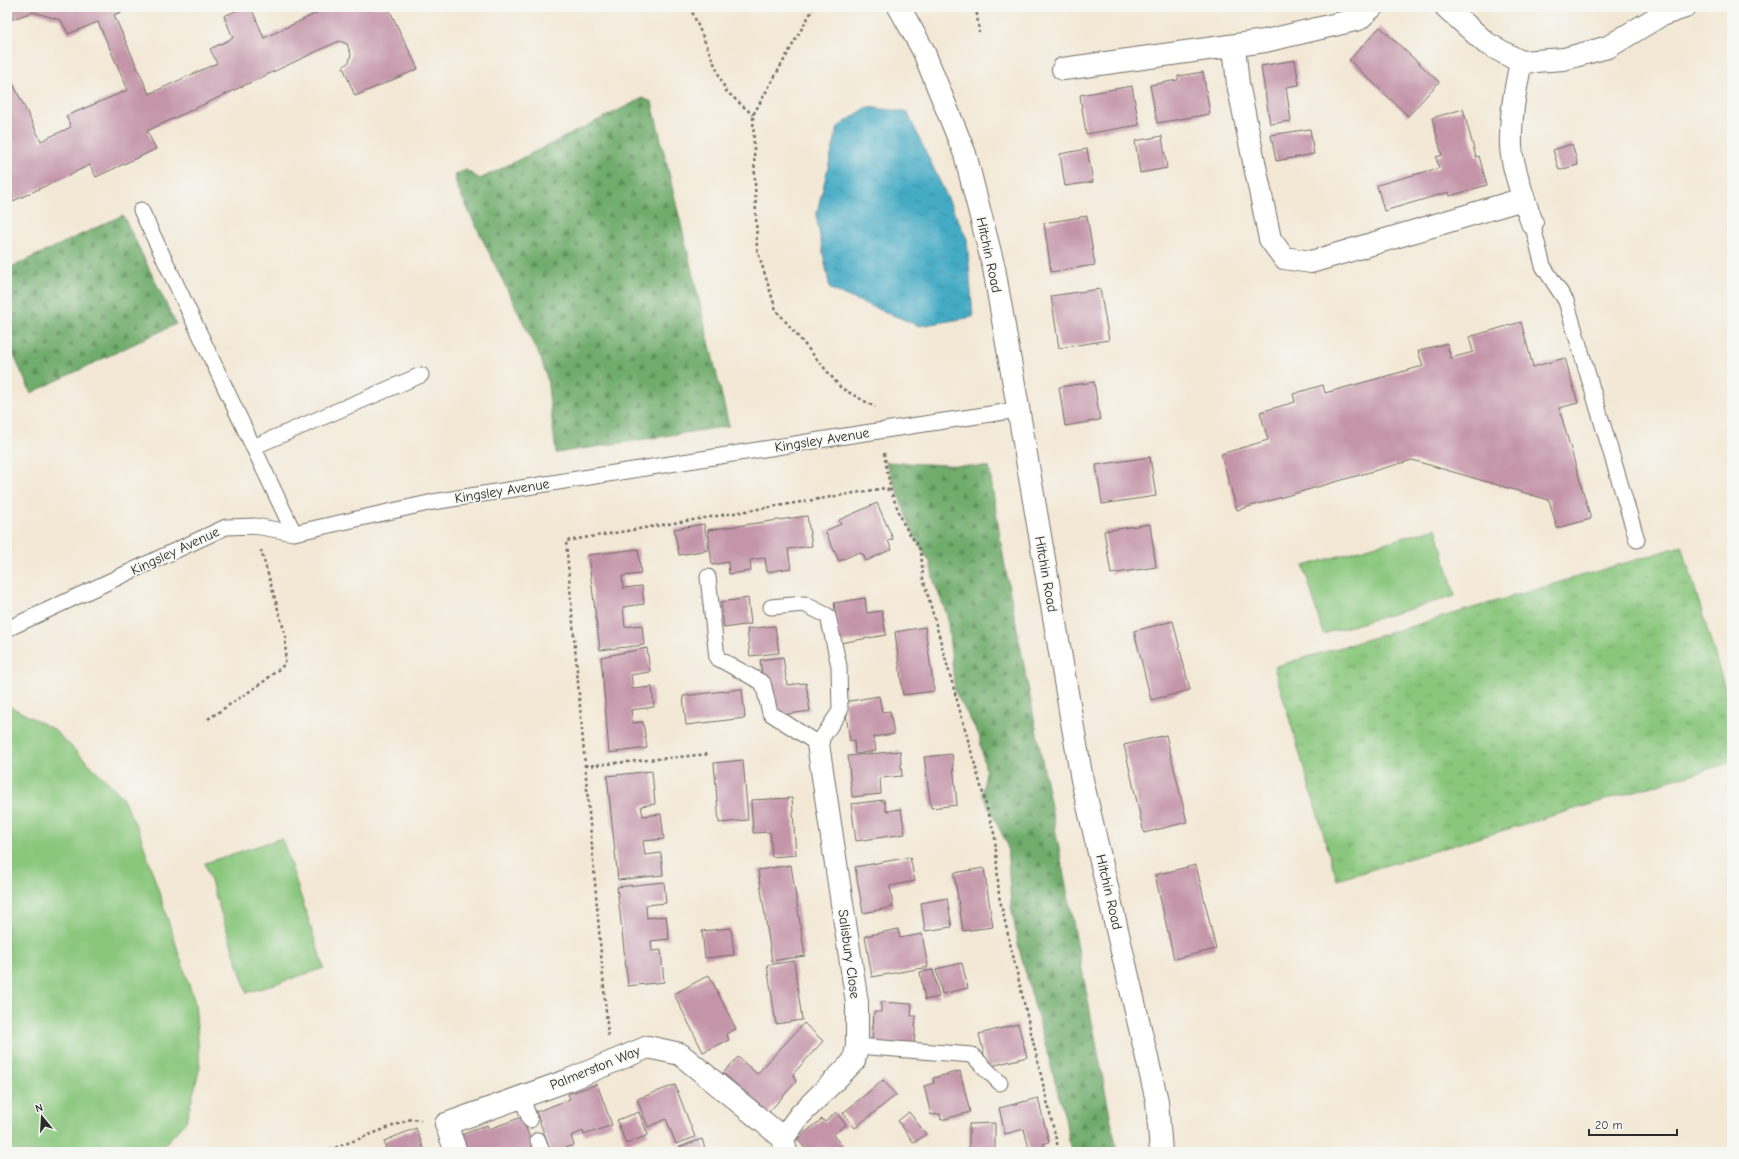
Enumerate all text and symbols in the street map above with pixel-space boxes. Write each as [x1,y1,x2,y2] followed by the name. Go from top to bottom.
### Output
[973,216,1005,294] street label: Hitchin Road
[773,424,871,456] street label: Kingsley Avenue
[453,475,551,507] street label: Kingsley Avenue
[128,523,222,579] street label: Kingsley Avenue
[1031,535,1061,613] street label: Hitchin Road
[1092,853,1126,931] street label: Hitchin Road
[834,908,864,1000] street label: Salisbury Close
[547,1042,643,1094] street label: Palmerston Way
[22,1097,62,1137] north arrow
[34,1101,44,1115] text: N
[1589,1111,1677,1137] scale bar
[1595,1118,1623,1132] text: 20 m

